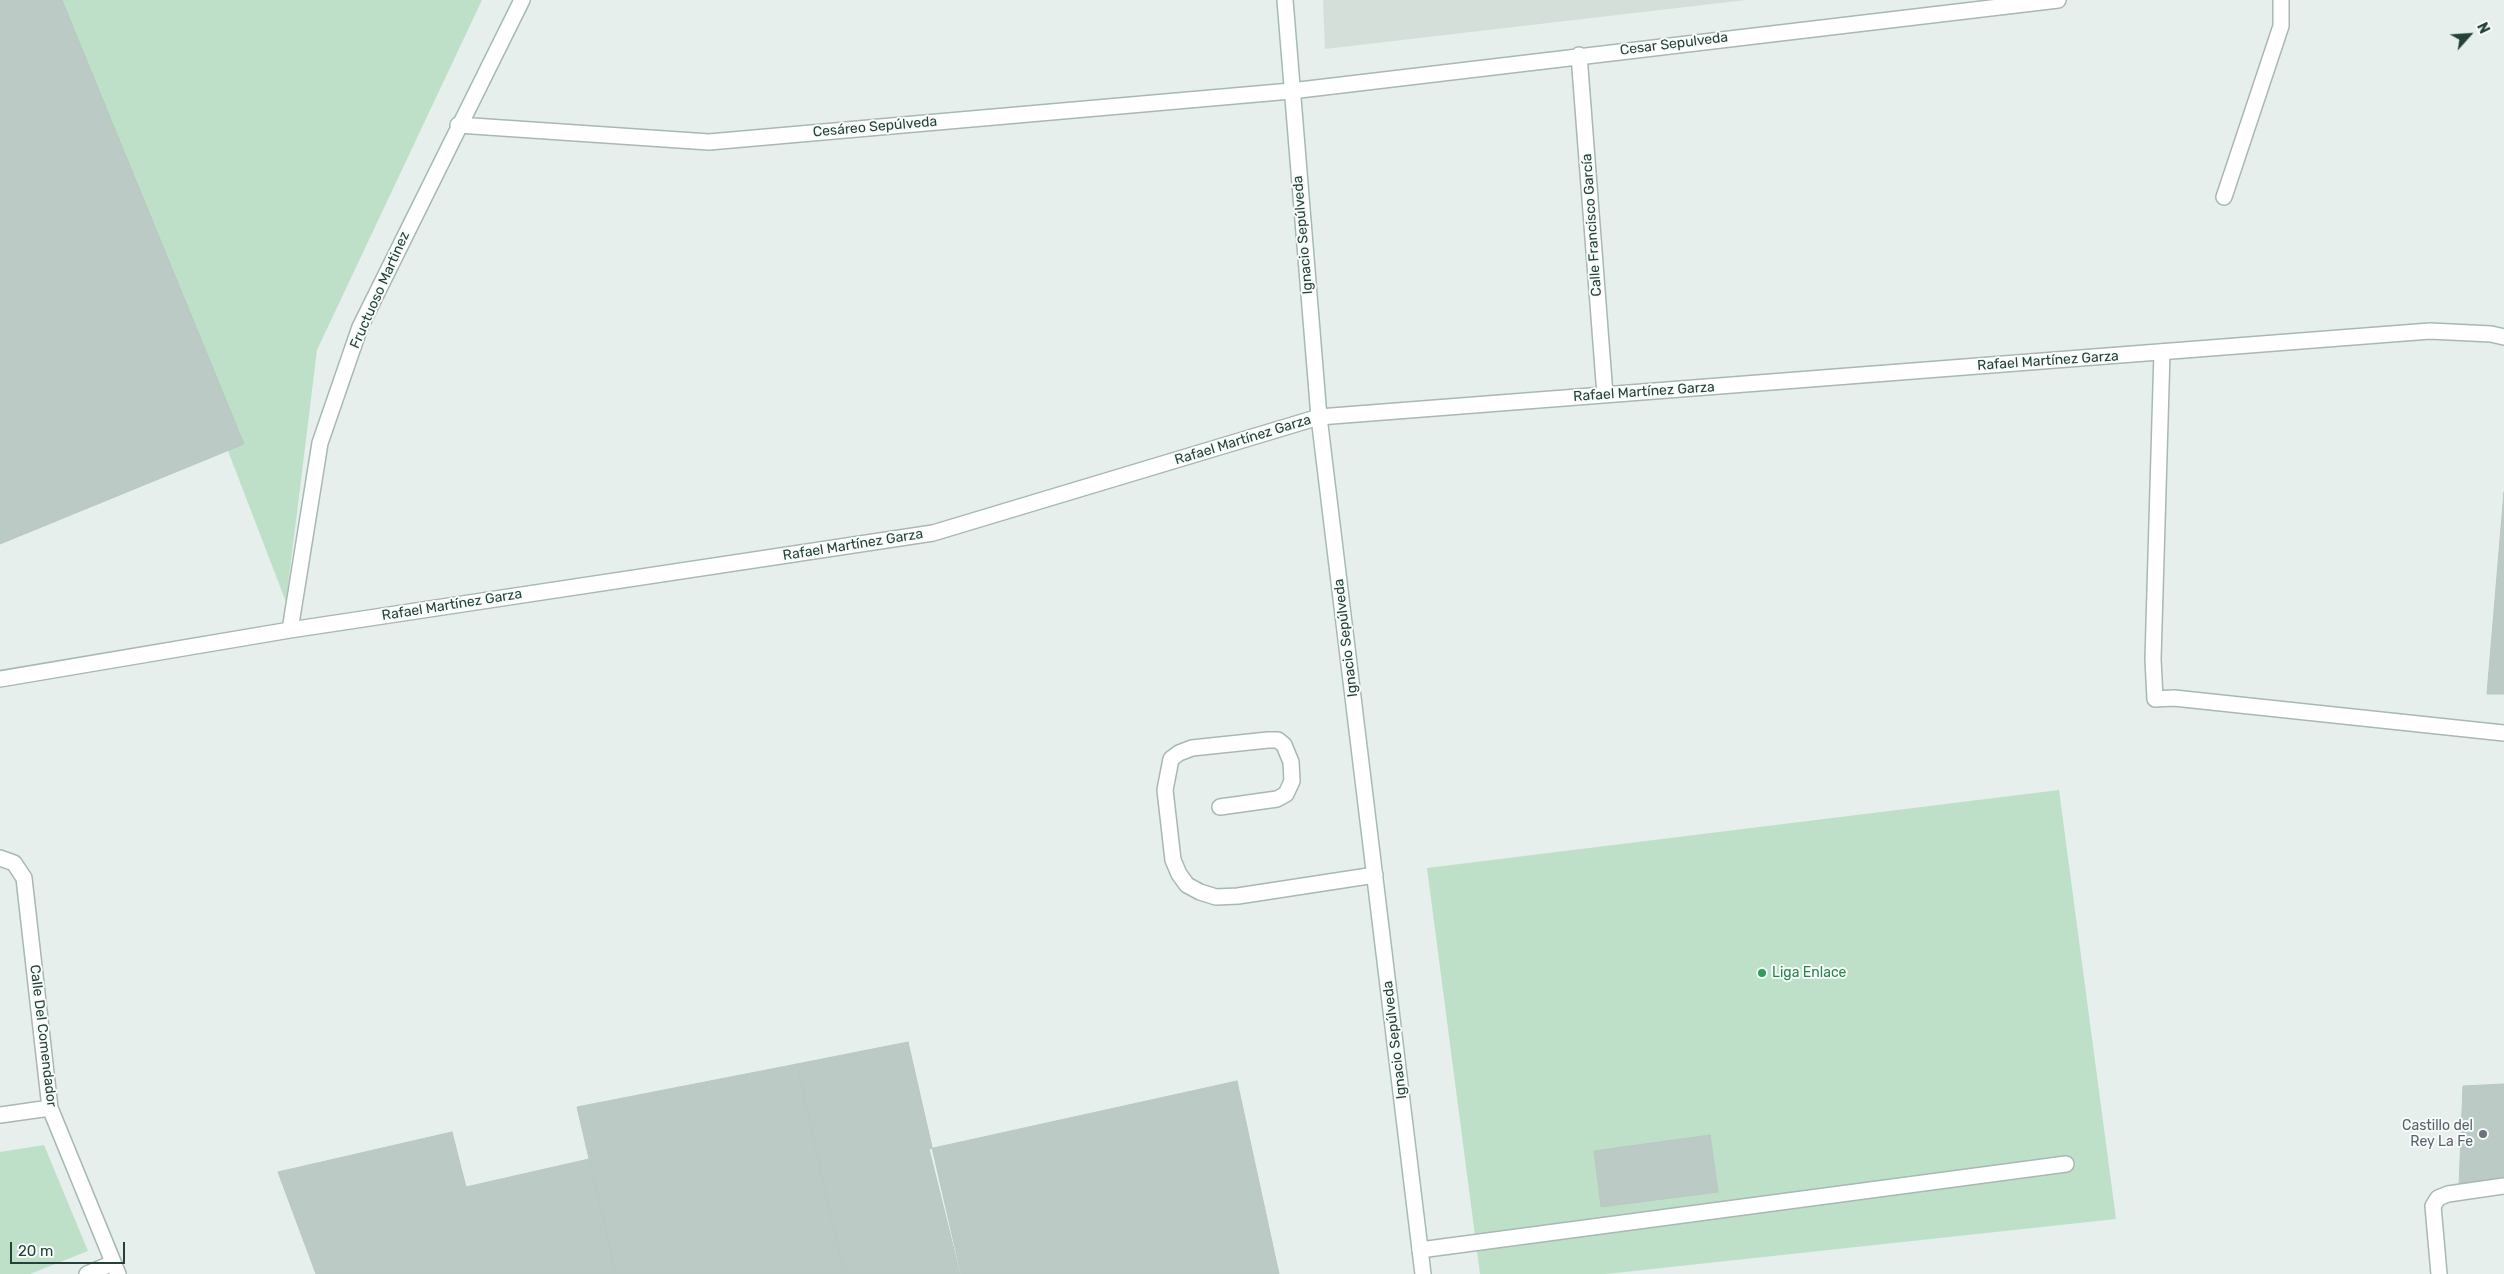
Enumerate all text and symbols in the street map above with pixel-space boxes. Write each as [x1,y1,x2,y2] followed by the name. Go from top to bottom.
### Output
[2444,10,2494,60] north arrow
[2473,20,2493,36] text: N
[1619,29,1729,59] street label: Cesar Sepulveda
[812,113,938,141] street label: Cesáreo Sepúlveda
[1579,153,1605,297] street label: Calle Francisco García
[1289,175,1317,295] street label: Ignacio Sepúlveda
[347,229,413,351] street label: Fructuoso Martinez
[1977,348,2119,374] street label: Rafael Martínez Garza
[1573,379,1715,405] street label: Rafael Martínez Garza
[1173,411,1313,469] street label: Rafael Martínez Garza
[782,526,924,564] street label: Rafael Martínez Garza
[1330,578,1362,698] street label: Ignacio Sepúlveda
[381,586,523,624] street label: Rafael Martínez Garza
[26,964,60,1108] street label: Calle Del Comendador
[1772,965,1846,981] place label: Liga Enlace
[1756,967,1768,979] marker: Liga Enlace
[1379,980,1411,1100] street label: Ignacio Sepúlveda
[2402,1118,2473,1150] place label: Castillo del Rey La Fe
[2477,1128,2489,1140] marker: Castillo del Rey La Fe
[12,1232,128,1264] scale bar
[18,1242,53,1260] text: 20 m

